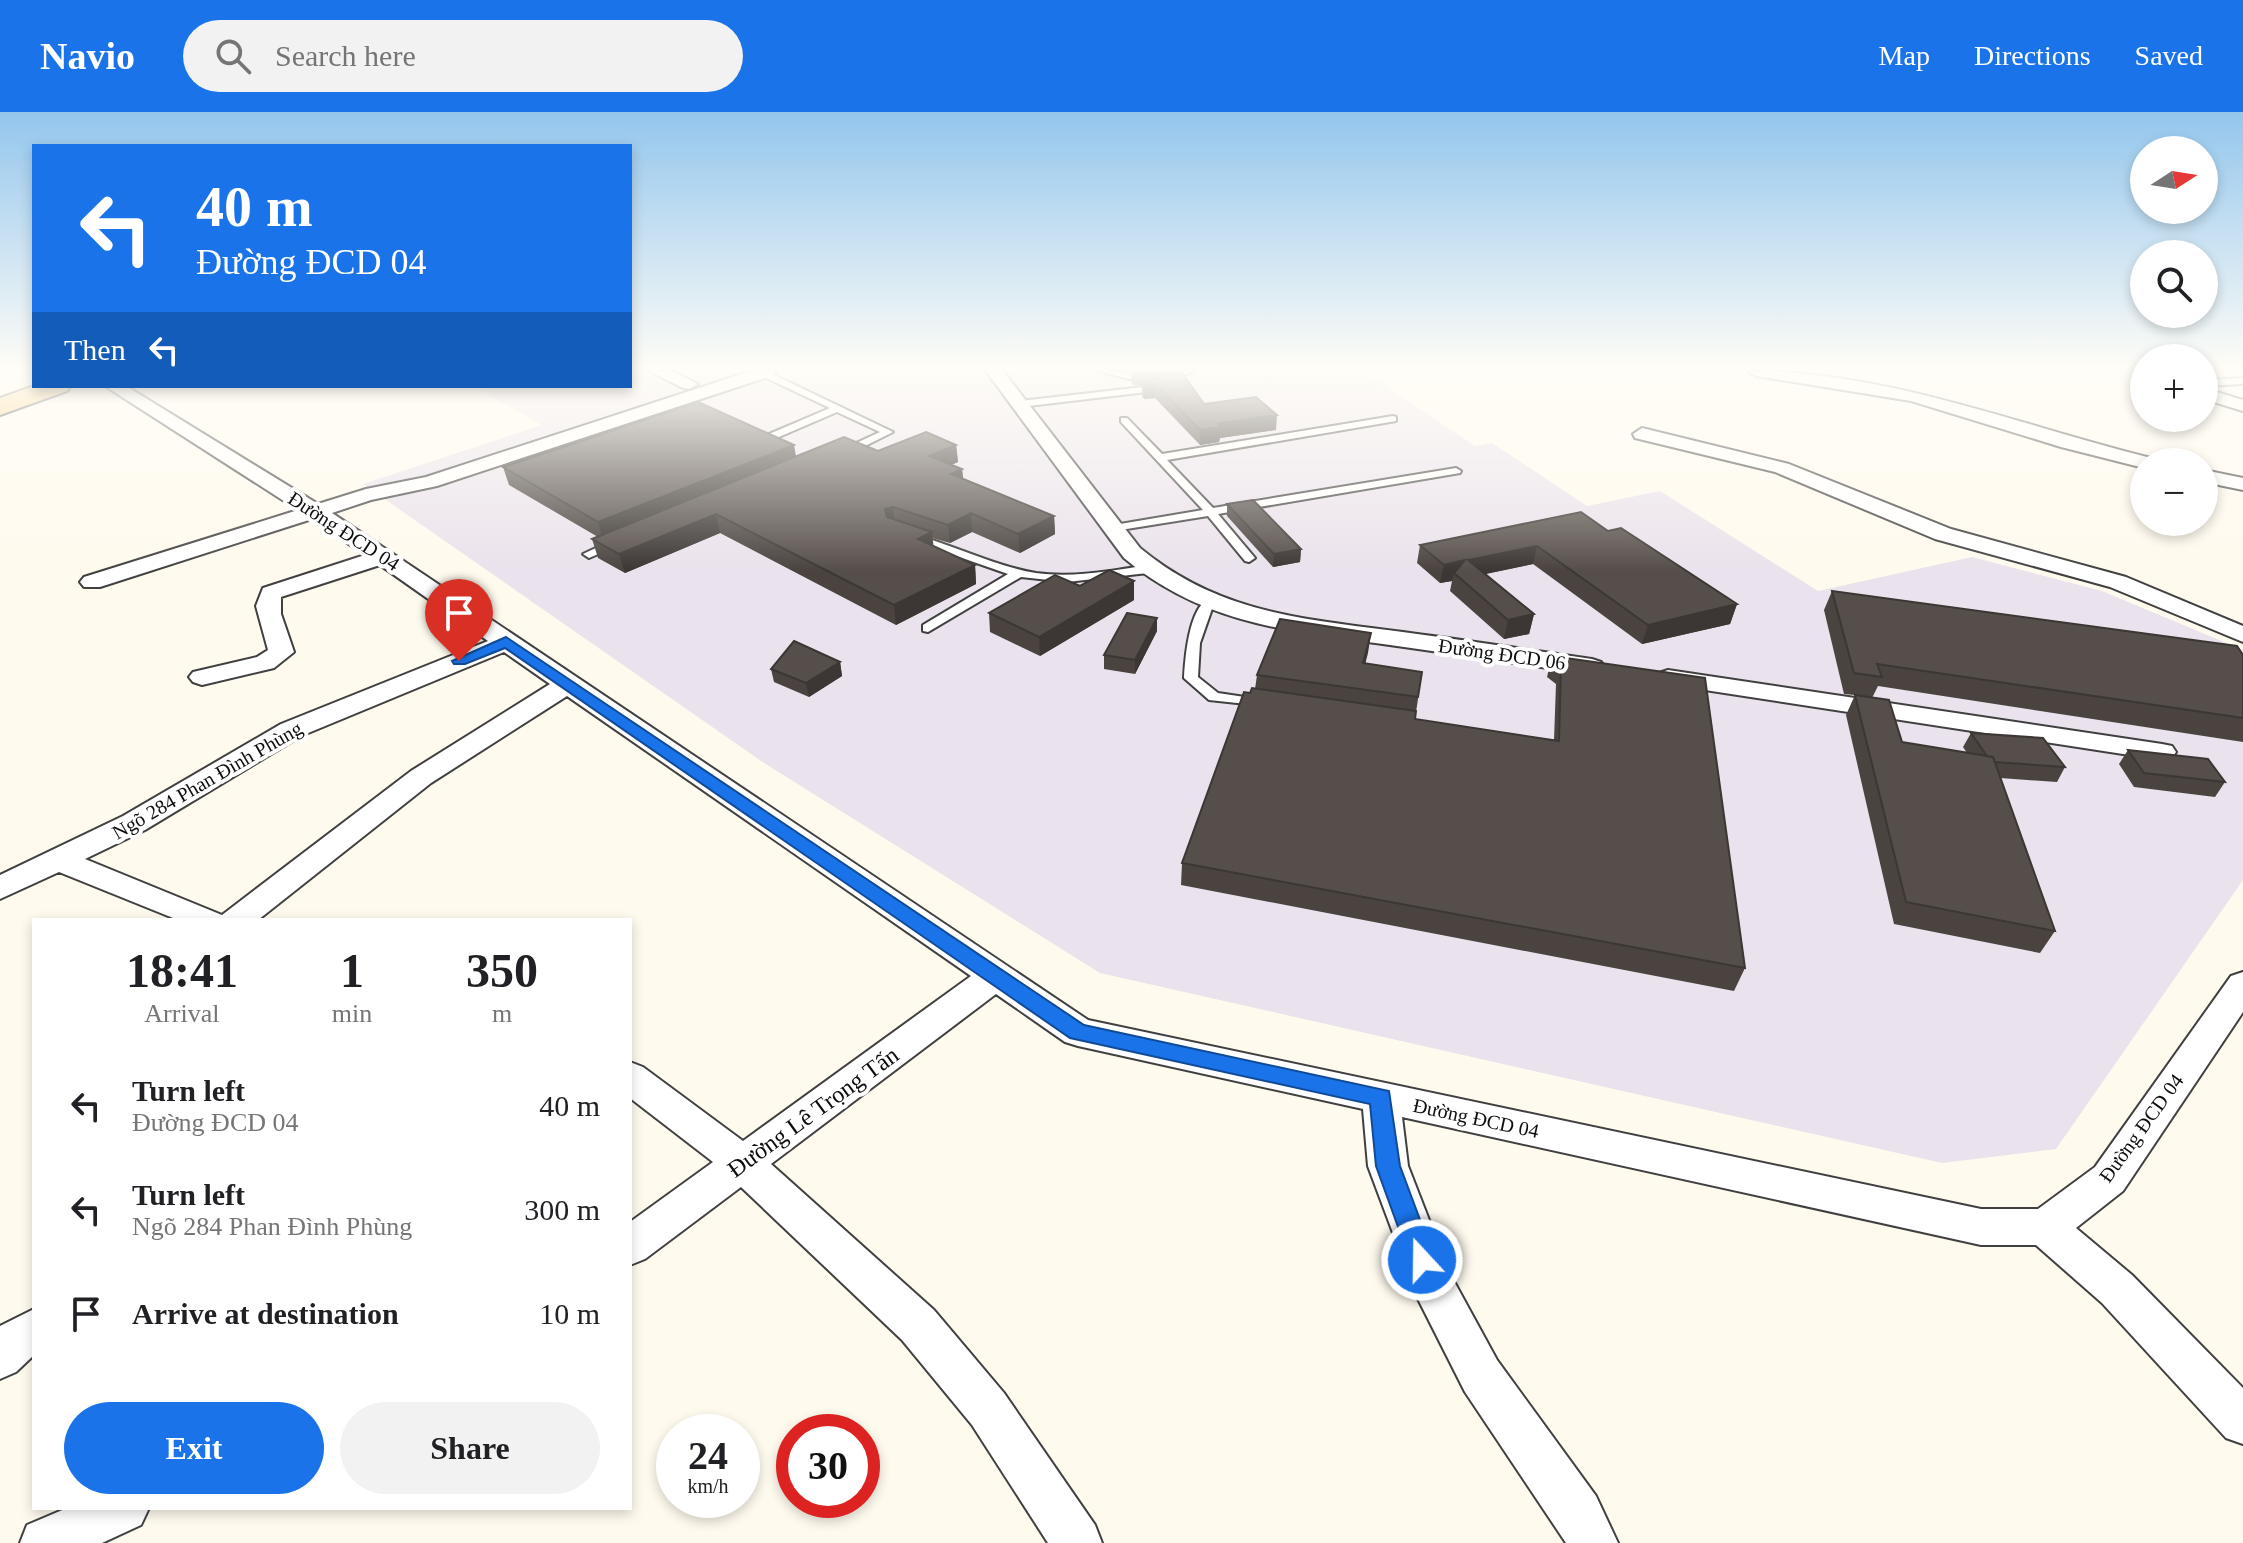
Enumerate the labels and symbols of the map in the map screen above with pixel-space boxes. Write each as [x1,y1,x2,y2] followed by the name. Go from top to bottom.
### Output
[2130,136,2218,224] north arrow
[284,487,404,576] street label: Đường ĐCD 04
[425,579,493,661] pin
[1437,634,1567,675] street label: Đường ĐCD 06
[108,717,306,844] street label: Ngõ 284 Phan Đình Phùng
[723,1041,903,1183] street label: Đường Lê Trọng Tấn
[2094,1070,2188,1187] street label: Đường ĐCD 04
[1411,1094,1541,1143] street label: Đường ĐCD 04
[1380,1218,1464,1302] position arrow
[776,1414,880,1518] speed limit sign: 30

